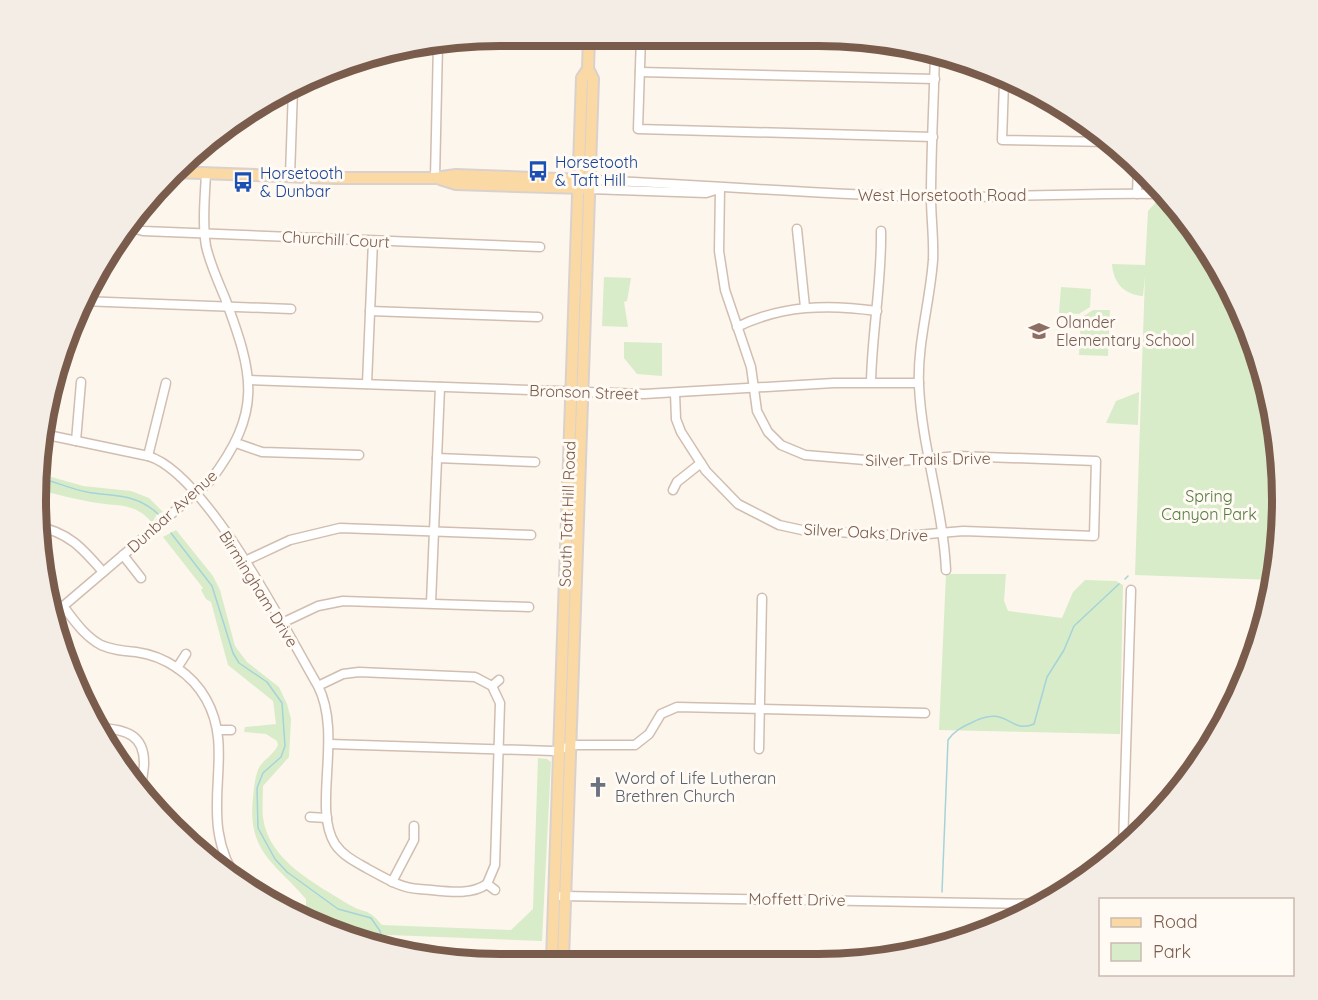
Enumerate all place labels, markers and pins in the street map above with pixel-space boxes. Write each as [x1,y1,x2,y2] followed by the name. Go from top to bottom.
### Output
[555,152,638,190] place label: Horsetooth & Taft Hill
[526,159,550,183] bus stop icon: Horsetooth & Taft Hill
[260,163,343,201] place label: Horsetooth & Dunbar
[231,170,255,194] bus stop icon: Horsetooth & Dunbar
[1056,312,1195,350] place label: Olander Elementary School
[1027,319,1051,343] school or university icon: Olander Elementary School
[615,768,776,806] place label: Word of Life Lutheran Brethren Church
[586,775,610,799] church icon: Word of Life Lutheran Brethren Church

